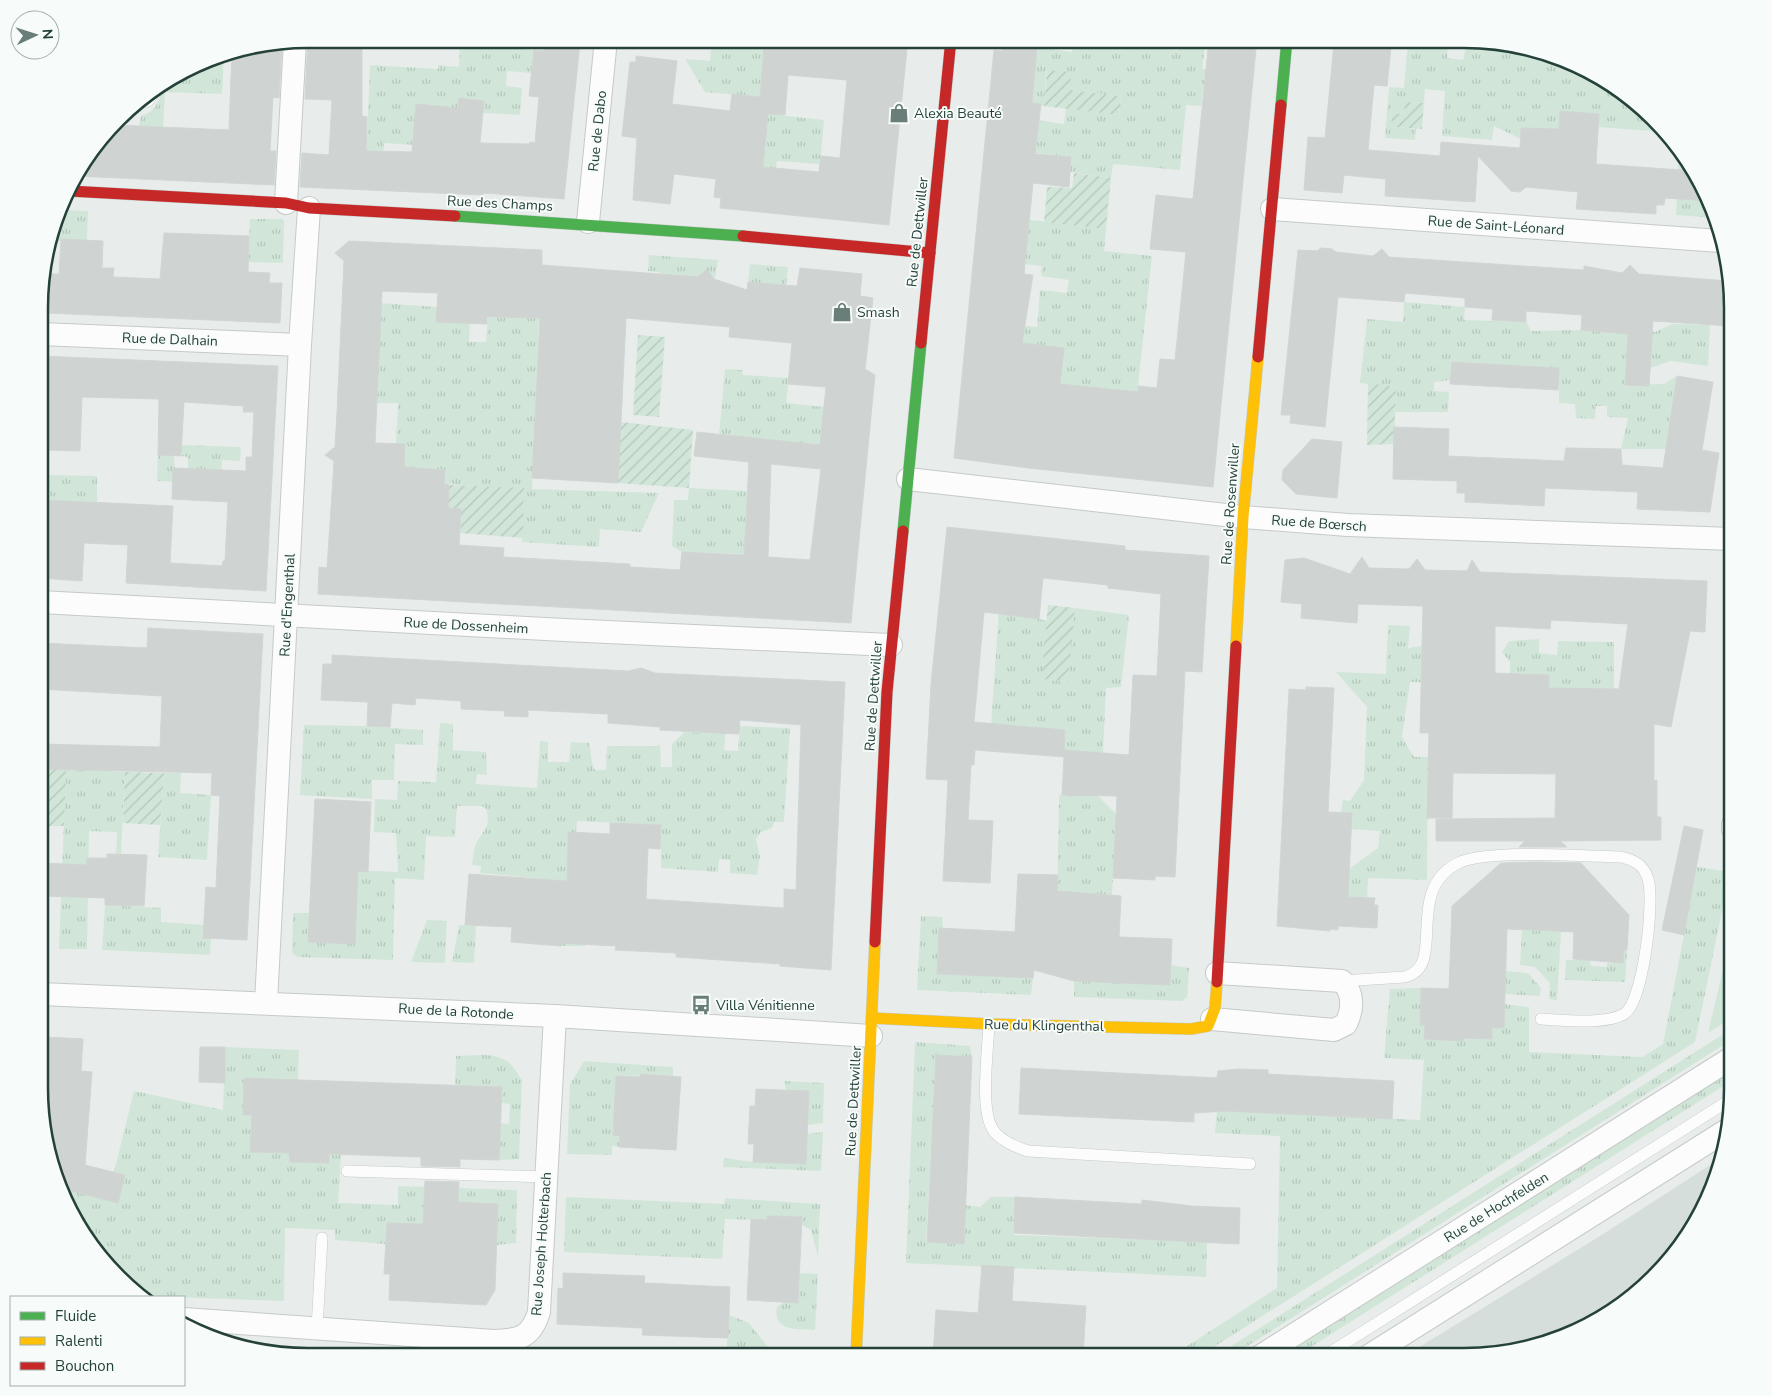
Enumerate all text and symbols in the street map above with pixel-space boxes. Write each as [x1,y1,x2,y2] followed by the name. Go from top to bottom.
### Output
[10,10,60,60] north arrow
[38,28,57,40] text: N
[584,89,611,172] street label: Rue de Dabo
[888,102,910,124] shop icon: Alexia Beauté
[914,104,1002,123] place label: Alexia Beauté
[902,176,933,288] street label: Rue de Dettwiller
[447,191,554,216] street label: Rue des Champs
[1427,211,1565,240] street label: Rue de Saint-Léonard
[831,301,853,323] shop icon: Smash
[857,303,900,322] place label: Smash
[122,328,218,351] street label: Rue de Dalhain
[1217,442,1244,566] street label: Rue de Rosenwiller
[1271,511,1367,536] street label: Rue de Bœrsch
[275,552,300,657] street label: Rue d'Engenthal
[403,613,529,638] street label: Rue de Dossenheim
[860,640,887,752] street label: Rue de Dettwiller
[690,994,712,1016] bus stop icon: Villa Vénitienne
[715,996,815,1015] place label: Villa Vénitienne
[398,999,514,1024] street label: Rue de la Rotonde
[984,1015,1105,1036] street label: Rue du Klingenthal
[841,1045,866,1157] street label: Rue de Dettwiller
[1440,1168,1552,1247] street label: Rue de Hochfelden
[527,1171,556,1317] street label: Rue Joseph Holterbach
[10,1296,185,1386] legend
[55,1306,96,1326] text: Fluide
[55,1331,103,1351] text: Ralenti
[55,1356,114,1376] text: Bouchon

